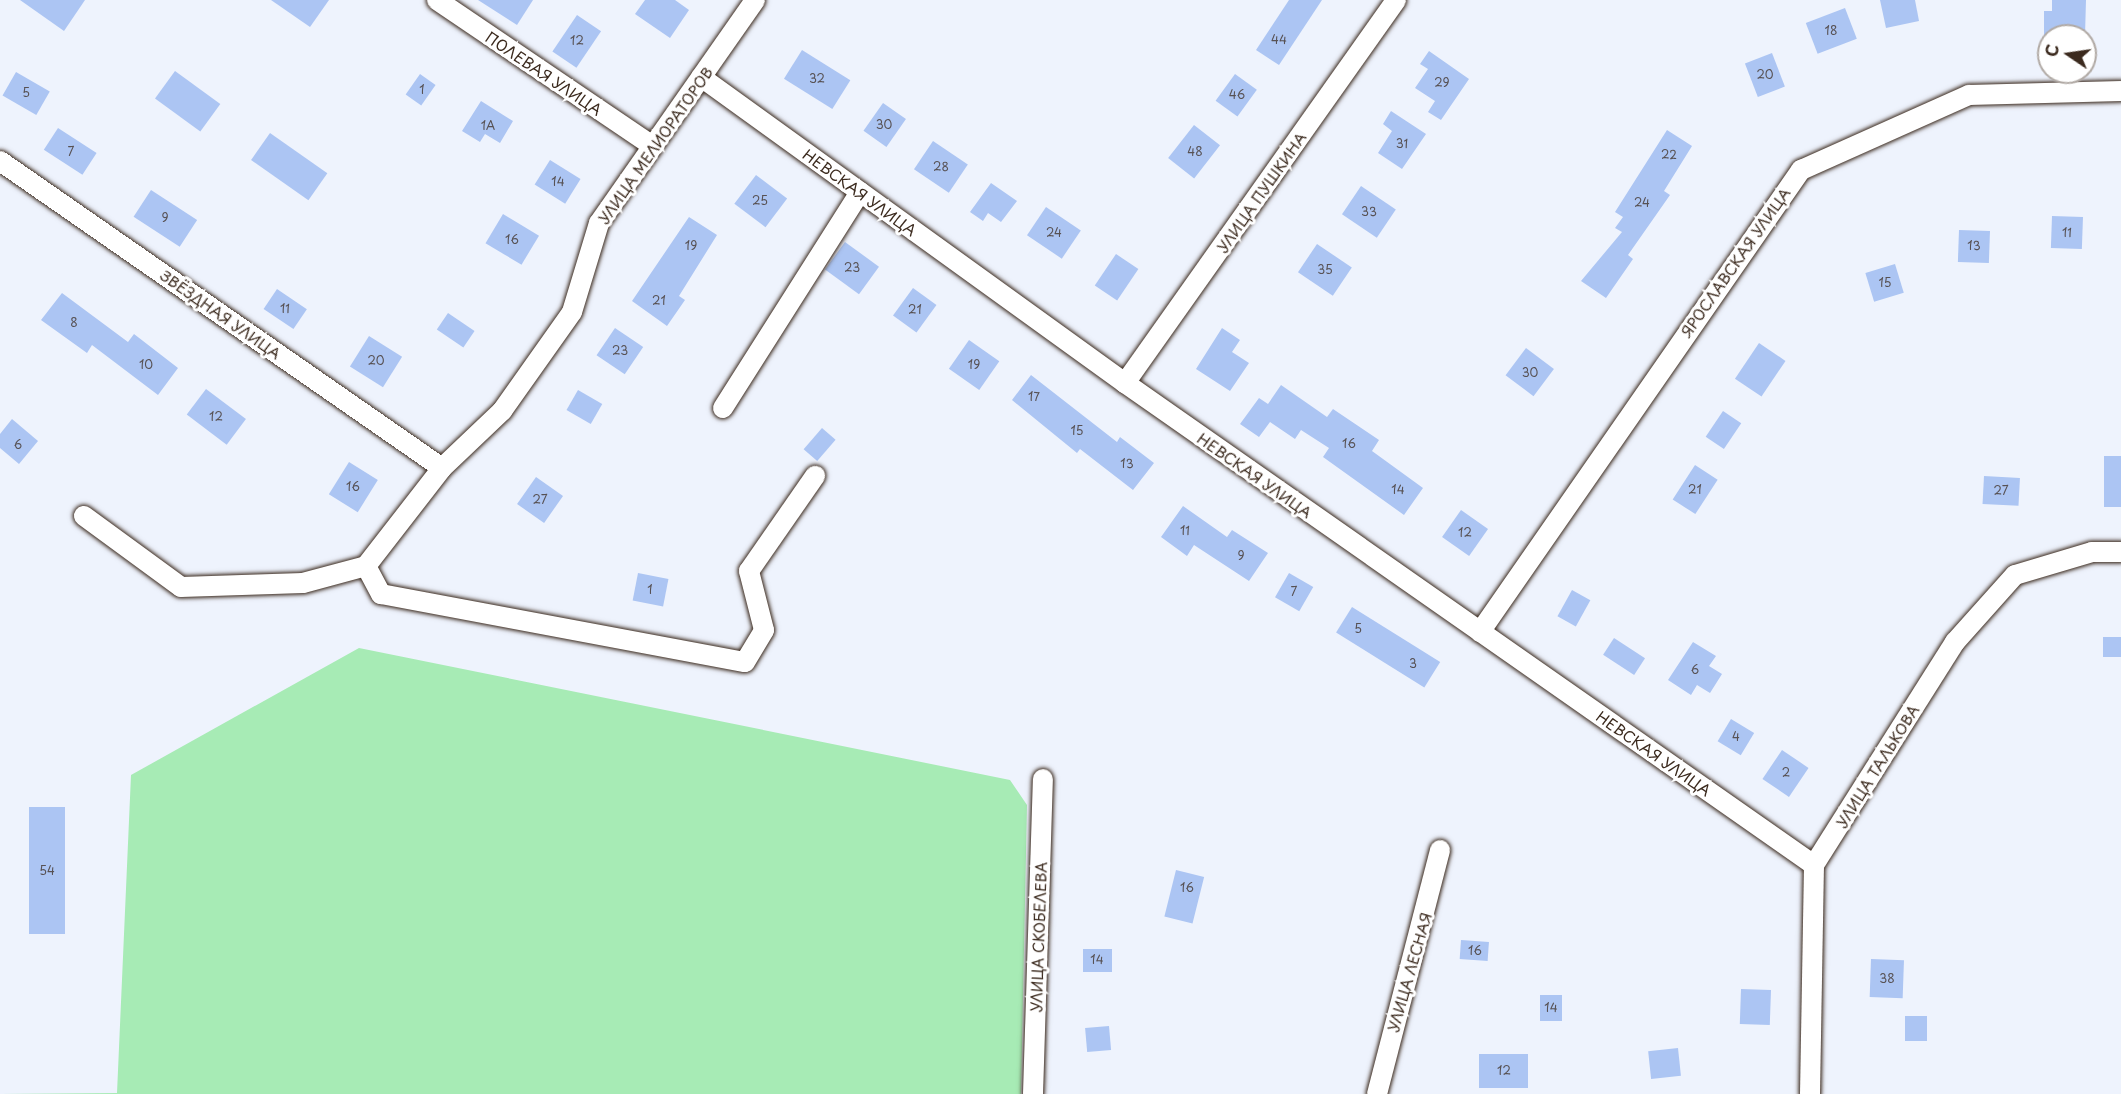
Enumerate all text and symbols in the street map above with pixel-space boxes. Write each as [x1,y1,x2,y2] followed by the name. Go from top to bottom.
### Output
[1825,24,1837,38] house number: 18
[2037,24,2097,84] north arrow
[483,28,605,118] street label: ПОЛЕВАЯ УЛИЦА
[1271,33,1287,47] house number: 44
[570,34,584,48] house number: 12
[2038,42,2064,59] text: С
[594,63,716,227] street label: УЛИЦА МЕЛИОРАТОРОВ
[1756,68,1774,82] house number: 20
[809,72,825,86] house number: 32
[1434,76,1450,90] house number: 29
[419,83,425,97] house number: 1
[22,86,30,100] house number: 5
[1229,88,1245,102] house number: 46
[876,118,892,132] house number: 30
[481,119,495,133] house number: 1А
[1212,128,1310,256] street label: УЛИЦА ПУШКИНА
[1396,137,1408,151] house number: 31
[68,145,74,159] house number: 7
[800,145,920,239] street label: НЕВСКАЯ УЛИЦА
[1187,145,1203,159] house number: 48
[1661,148,1677,162] house number: 22
[933,160,949,174] house number: 28
[551,175,565,189] house number: 14
[1677,184,1793,340] street label: ЯРОСЛАВСКАЯ УЛИЦА
[752,194,768,208] house number: 25
[1634,196,1650,210] house number: 24
[1361,205,1377,219] house number: 33
[161,211,169,225] house number: 9
[1046,226,1062,240] house number: 24
[2062,226,2072,240] house number: 11
[505,233,519,247] house number: 16
[685,239,697,253] house number: 19
[1967,239,1981,253] house number: 13
[844,261,860,275] house number: 23
[1317,263,1333,277] house number: 35
[157,266,285,362] street label: ЗВЁЗДНАЯ УЛИЦА
[1878,276,1892,290] house number: 15
[652,294,666,308] house number: 21
[280,302,290,316] house number: 11
[908,303,922,317] house number: 21
[70,316,78,330] house number: 8
[612,344,628,358] house number: 23
[367,354,385,368] house number: 20
[139,358,153,372] house number: 10
[968,358,980,372] house number: 19
[1522,366,1538,380] house number: 30
[1028,390,1040,404] house number: 17
[209,410,223,424] house number: 12
[1070,424,1084,438] house number: 15
[1194,429,1316,521] street label: НЕВСКАЯ УЛИЦА
[1342,437,1356,451] house number: 16
[14,438,22,452] house number: 6
[1120,457,1134,471] house number: 13
[346,480,360,494] house number: 16
[1391,483,1405,497] house number: 14
[1688,483,1702,497] house number: 21
[1994,484,2008,498] house number: 27
[533,493,547,507] house number: 27
[1180,524,1190,538] house number: 11
[1458,526,1472,540] house number: 12
[1237,549,1245,563] house number: 9
[647,583,653,597] house number: 1
[1291,585,1297,599] house number: 7
[1354,622,1362,636] house number: 5
[1409,657,1417,671] house number: 3
[1691,663,1699,677] house number: 6
[1831,701,1923,831] street label: УЛИЦА ТАЛЬКОВА
[1593,707,1715,799] street label: НЕВСКАЯ УЛИЦА
[1732,730,1740,744] house number: 4
[1782,766,1790,780] house number: 2
[1026,861,1050,1013] street label: УЛИЦА СКОБЕЛЕВА
[39,864,55,878] house number: 54
[1180,881,1194,895] house number: 16
[1383,910,1435,1034] street label: УЛИЦА ЛЕСНАЯ
[1468,944,1482,958] house number: 16
[1090,953,1104,967] house number: 14
[1879,972,1895,986] house number: 38
[1544,1001,1558,1015] house number: 14
[1497,1064,1511,1078] house number: 12

